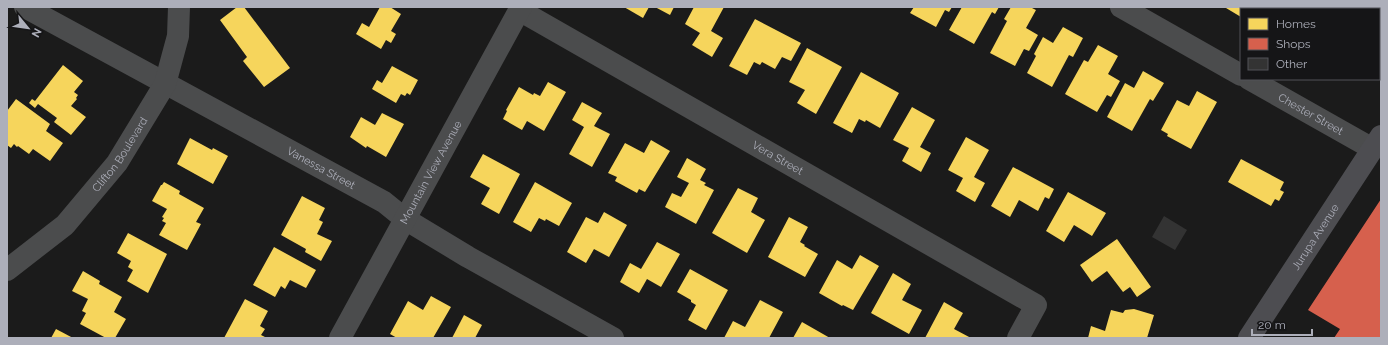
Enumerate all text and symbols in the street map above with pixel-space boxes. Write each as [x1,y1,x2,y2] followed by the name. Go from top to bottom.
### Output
[8,8,48,48] north arrow
[1240,8,1380,80] legend
[1276,17,1316,31] text: Homes
[29,26,44,39] text: N
[1276,37,1311,51] text: Shops
[1276,57,1308,71] text: Other
[1276,90,1346,138] street label: Chester Street
[89,114,150,194] street label: Clifton Boulevard
[397,118,464,226] street label: Mountain View Avenue
[750,138,806,177] street label: Vera Street
[285,144,358,192] street label: Vanessa Street
[1289,201,1342,272] street label: Jurupa Avenue
[1252,311,1312,337] scale bar
[1258,318,1286,332] text: 20 m

